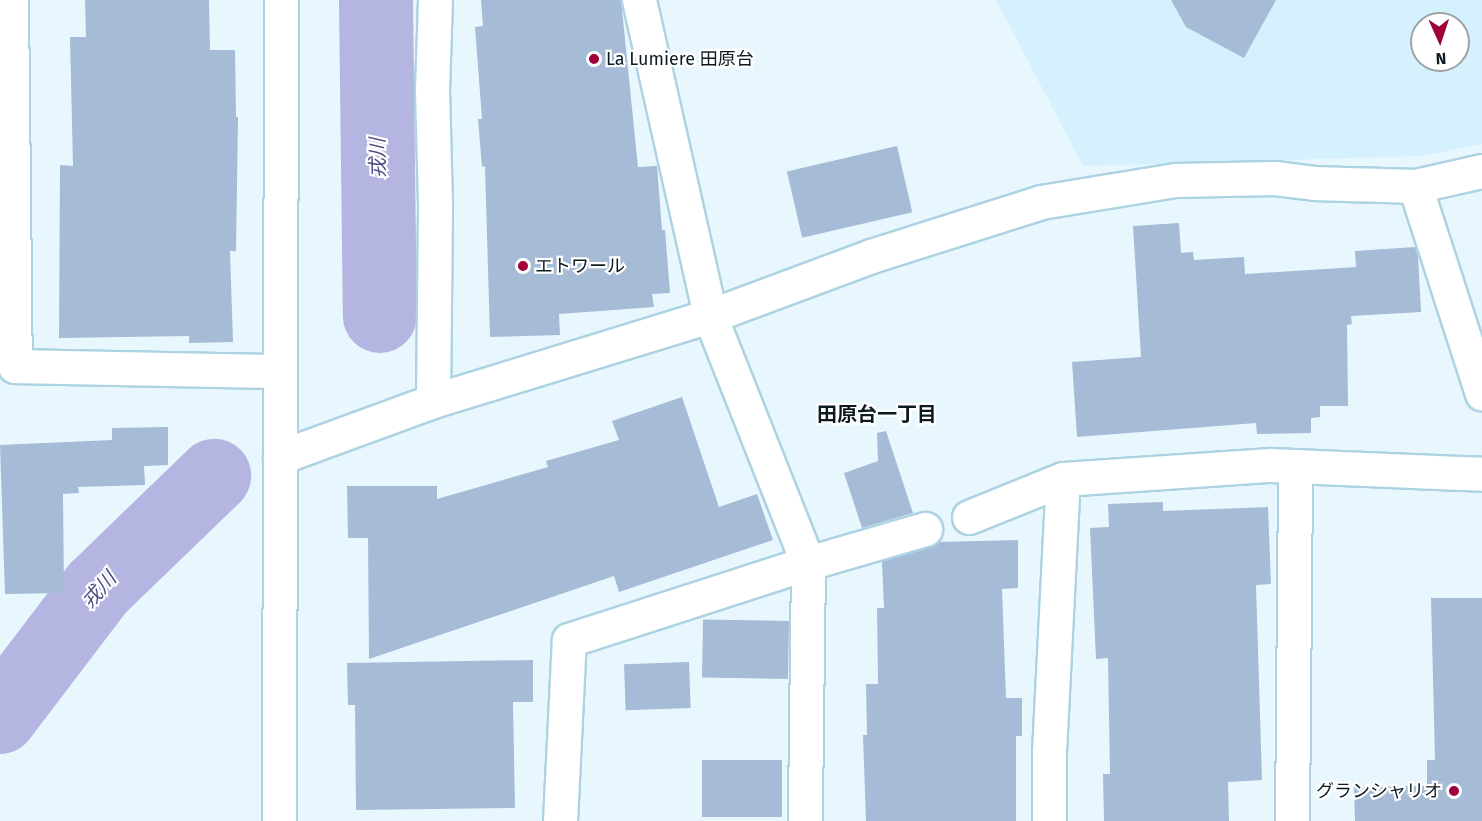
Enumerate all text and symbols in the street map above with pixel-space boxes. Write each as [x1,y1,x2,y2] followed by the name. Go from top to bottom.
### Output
[1410,12,1470,72] north arrow
[606,48,754,70] place label: La Lumiere 田原台
[1435,49,1447,68] text: N
[587,52,601,66] marker: La Lumiere 田原台
[366,138,390,178] water label: 戎川
[535,255,625,277] place label: エトワール
[516,259,530,273] marker: エトワール
[817,402,937,426] district label: 田原台一丁目
[77,567,121,613] water label: 戎川
[1316,780,1442,802] place label: グランシャリオ
[1447,784,1461,798] marker: グランシャリオ

